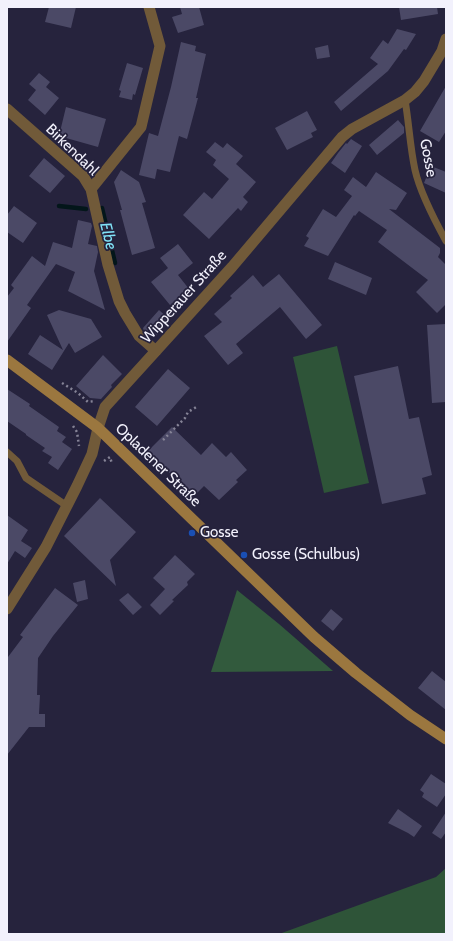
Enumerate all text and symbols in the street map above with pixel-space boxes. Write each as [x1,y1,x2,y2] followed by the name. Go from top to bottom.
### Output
[42,120,102,180] street label: Birkendahl
[416,137,440,179] street label: Gosse
[95,220,121,252] water label: Elbe
[138,247,230,347] street label: Wipperauer Straße
[111,419,205,511] street label: Opladener Straße
[200,524,238,542] place label: Gosse
[187,528,197,538] marker: Gosse
[252,546,360,564] place label: Gosse (Schulbus)
[239,550,249,560] marker: Gosse (Schulbus)

